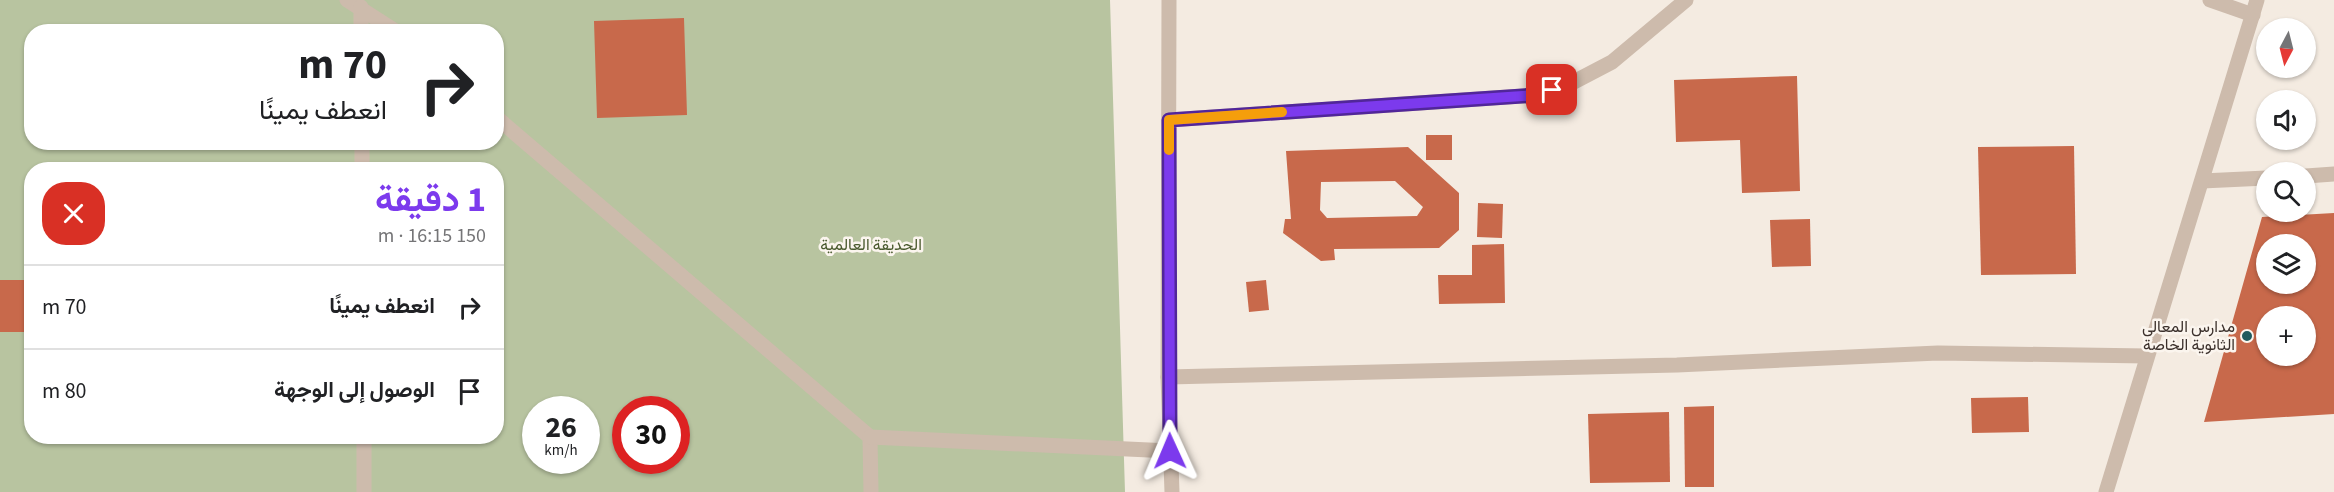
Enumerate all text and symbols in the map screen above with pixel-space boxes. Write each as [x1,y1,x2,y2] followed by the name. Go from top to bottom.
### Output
[2256,18,2316,78] north arrow
[2256,18,2316,366] map controls
[298,35,387,95] text: 70 m
[408,48,486,126] icon: right
[1526,64,1577,115] pin
[1535,73,1568,106] icon: arrive
[2256,90,2316,150] button: sound
[259,91,387,130] text: انعطف يمينًا
[2256,162,2316,222] button: search
[375,174,486,225] text: 1 دقيقة
[42,182,105,245] button: close
[378,222,486,250] text: 150 m · 16:15
[820,234,922,256] park label: الحديقة العالمية
[2256,234,2316,294] button: layers
[329,290,435,322] text: انعطف يمينًا
[42,291,87,323] text: 70 m
[453,291,486,324] icon: right
[2256,306,2316,366] button: +
[2142,316,2235,356] place label: مدارس المعالي الثانوية الخاصة
[2240,329,2254,343] marker: مدارس المعالي الثانوية الخاصة
[274,374,435,406] text: الوصول إلى الوجهة
[42,375,87,407] text: 80 m
[453,375,486,408] icon: arrive
[612,396,690,474] speed limit sign: 30
[545,406,577,449] text: 26
[1138,419,1202,483] position arrow
[544,440,578,461] text: km/h

